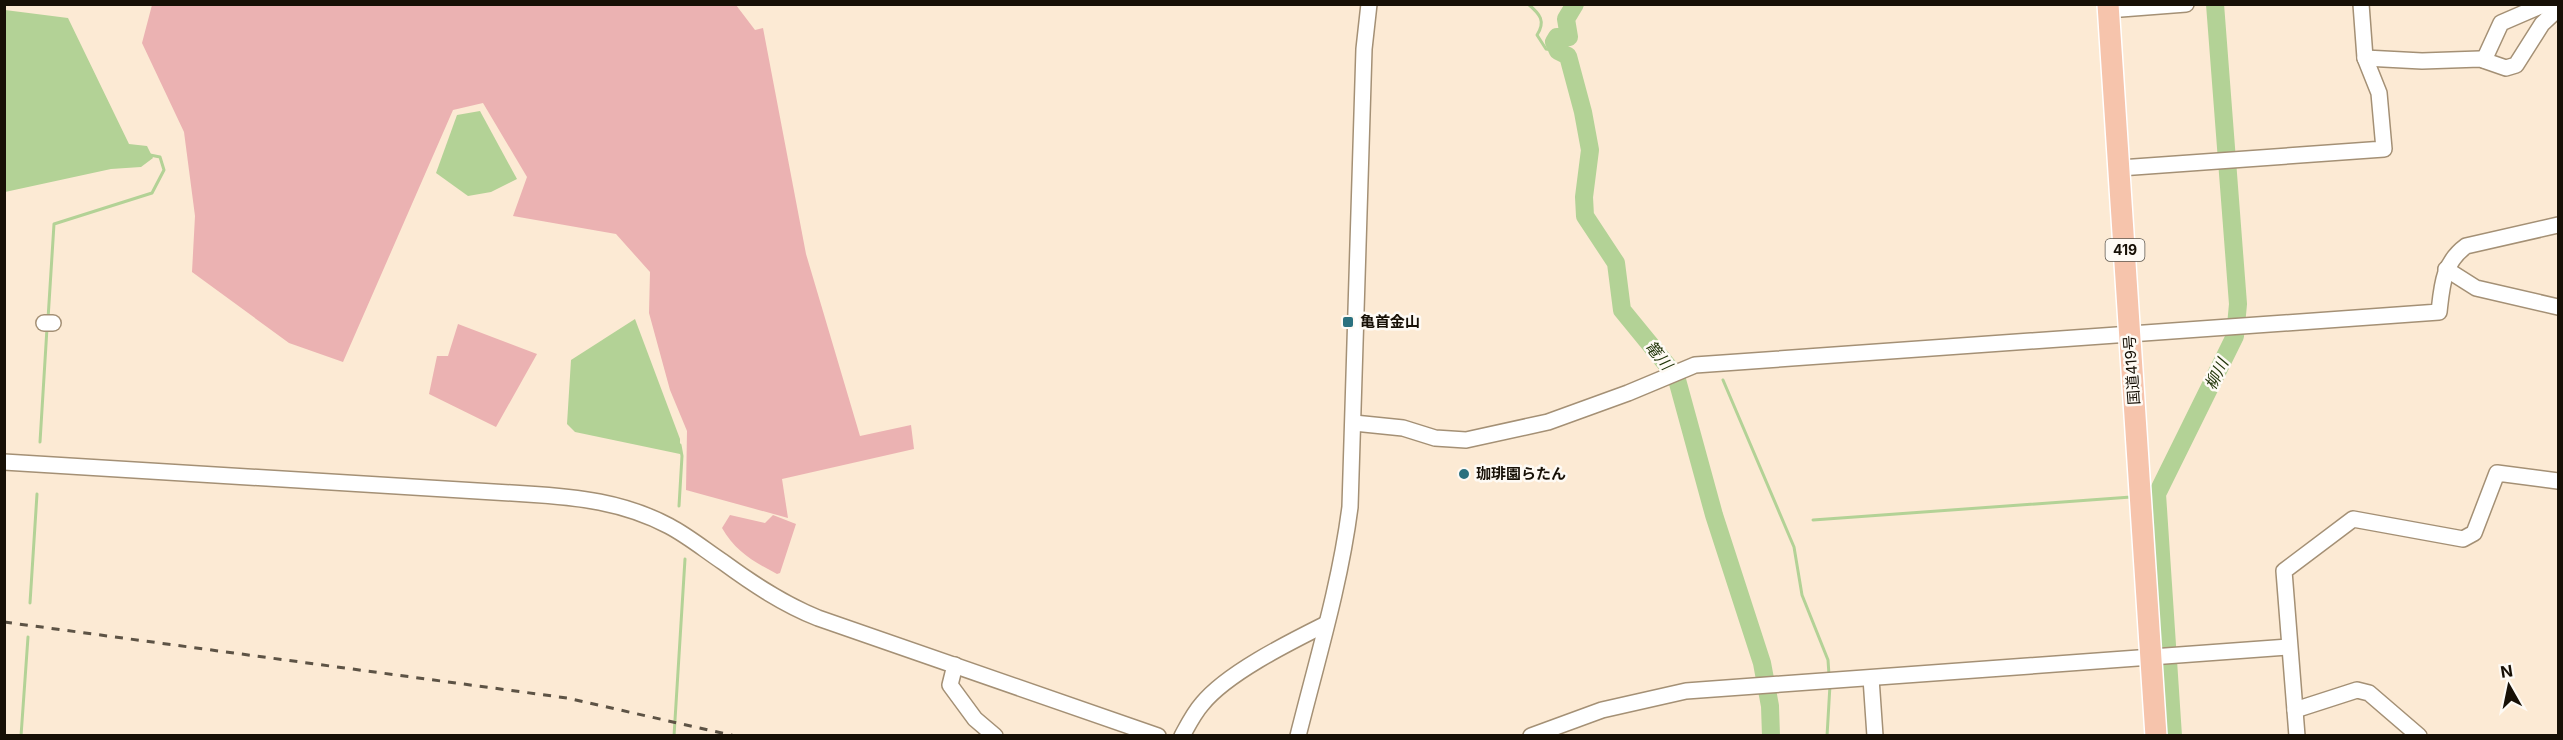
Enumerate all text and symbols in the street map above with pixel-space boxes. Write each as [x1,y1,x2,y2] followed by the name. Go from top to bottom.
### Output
[2106,239,2144,261] road number: 419
[1360,312,1420,331] place label: 亀首金山
[1341,315,1355,329] marker: 亀首金山
[2120,335,2143,406] street label: 国道419号
[1641,336,1678,375] water label: 篭川
[2200,353,2233,393] water label: 柳川
[1476,464,1566,483] place label: 珈琲園らたん
[1457,467,1471,481] marker: 珈琲園らたん
[2479,656,2539,716] north arrow
[2499,660,2514,682] text: N

